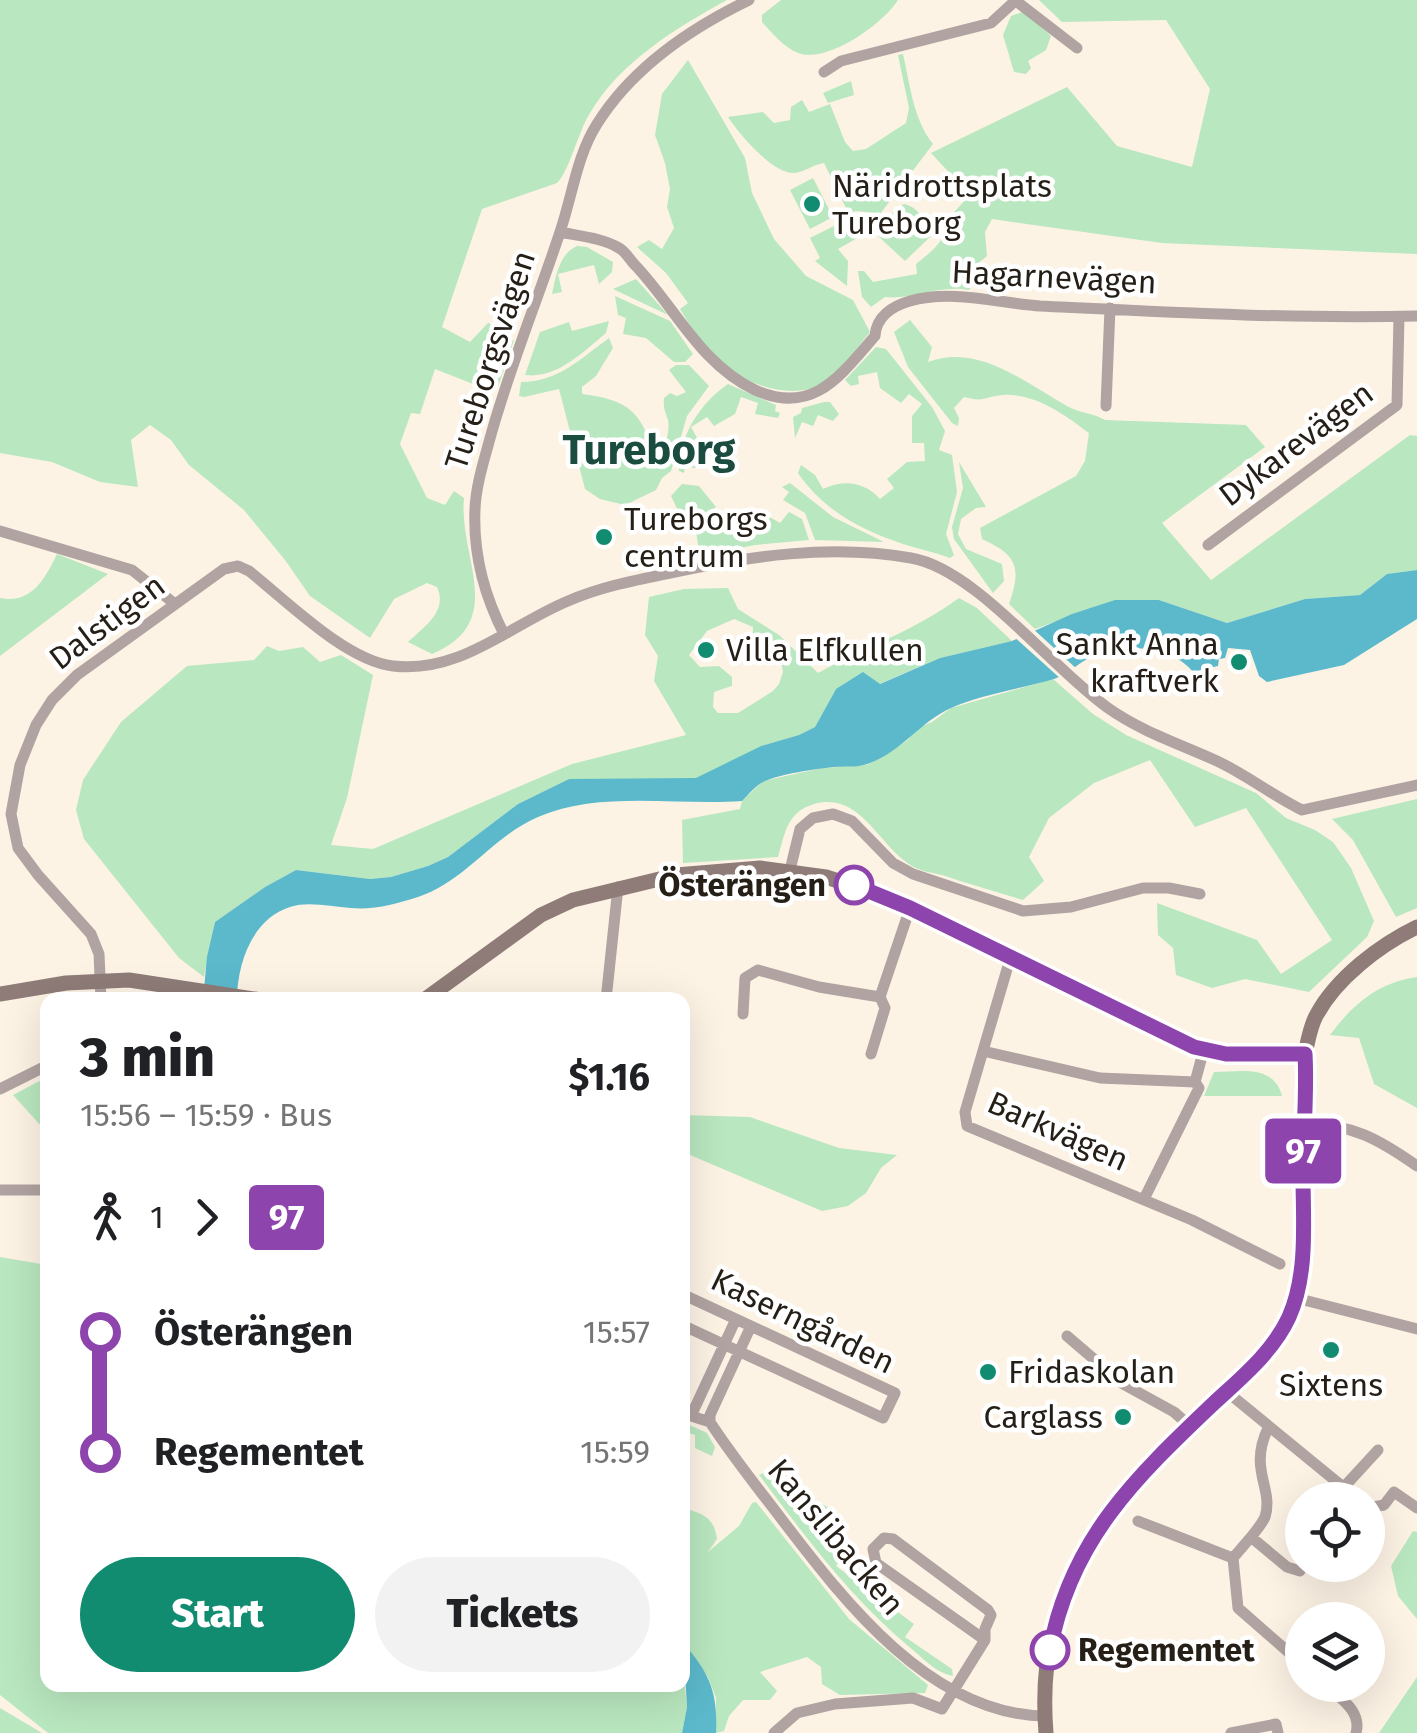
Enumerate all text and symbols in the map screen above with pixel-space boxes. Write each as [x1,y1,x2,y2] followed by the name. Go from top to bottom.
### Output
[832,167,1052,242] place label: Näridrottsplats Tureborg
[801,193,823,215] marker: Näridrottsplats Tureborg
[437,246,543,474] street label: Tureborgsvägen
[950,253,1158,301] street label: Hagarnevägen
[1211,374,1381,514] street label: Dykarevägen
[563,425,736,475] district label: Tureborg
[624,500,768,575] place label: Tureborgs centrum
[593,526,615,548] marker: Tureborgs centrum
[42,566,172,678] street label: Dalstigen
[1056,625,1220,700] place label: Sankt Anna kraftverk
[726,631,924,669] place label: Villa Elfkullen
[695,639,717,661] marker: Villa Elfkullen
[1228,651,1250,673] marker: Sankt Anna kraftverk
[658,865,826,904] place label: Österängen
[835,866,873,904] marker: Österängen
[80,1025,215,1091] text: 3 min
[568,1054,650,1100] text: $1.16
[982,1083,1134,1179] street label: Barkvägen
[80,1096,332,1134] text: 15:56 – 15:59 · Bus
[1258,1118,1348,1184] line badge: 97
[1285,1130,1321,1172] text: 97
[80,1190,135,1245] icon: walk
[179,1190,234,1245] icon: forward
[269,1196,304,1238] text: 97
[150,1198,164,1236] text: 1
[705,1260,901,1382] street label: Kaserngården
[154,1309,353,1355] text: Österängen
[583,1313,650,1351] text: 15:57
[1320,1339,1342,1361] marker: Sixtens
[1008,1353,1175,1391] place label: Fridaskolan
[977,1361,999,1383] marker: Fridaskolan
[1279,1366,1383,1404] place label: Sixtens
[984,1398,1103,1436] place label: Carglass
[1112,1406,1134,1428] marker: Carglass
[154,1429,364,1475] text: Regementet
[580,1433,650,1471] text: 15:59
[760,1451,912,1623] street label: Kanslibacken
[1285,1482,1385,1702] map controls
[1285,1482,1385,1582] button: locate
[80,1557,355,1672] button: Start
[375,1557,650,1672] button: Tickets
[1285,1602,1385,1702] button: layers
[1031,1631,1069,1669] marker: Regementet
[1078,1631,1255,1669] place label: Regementet

